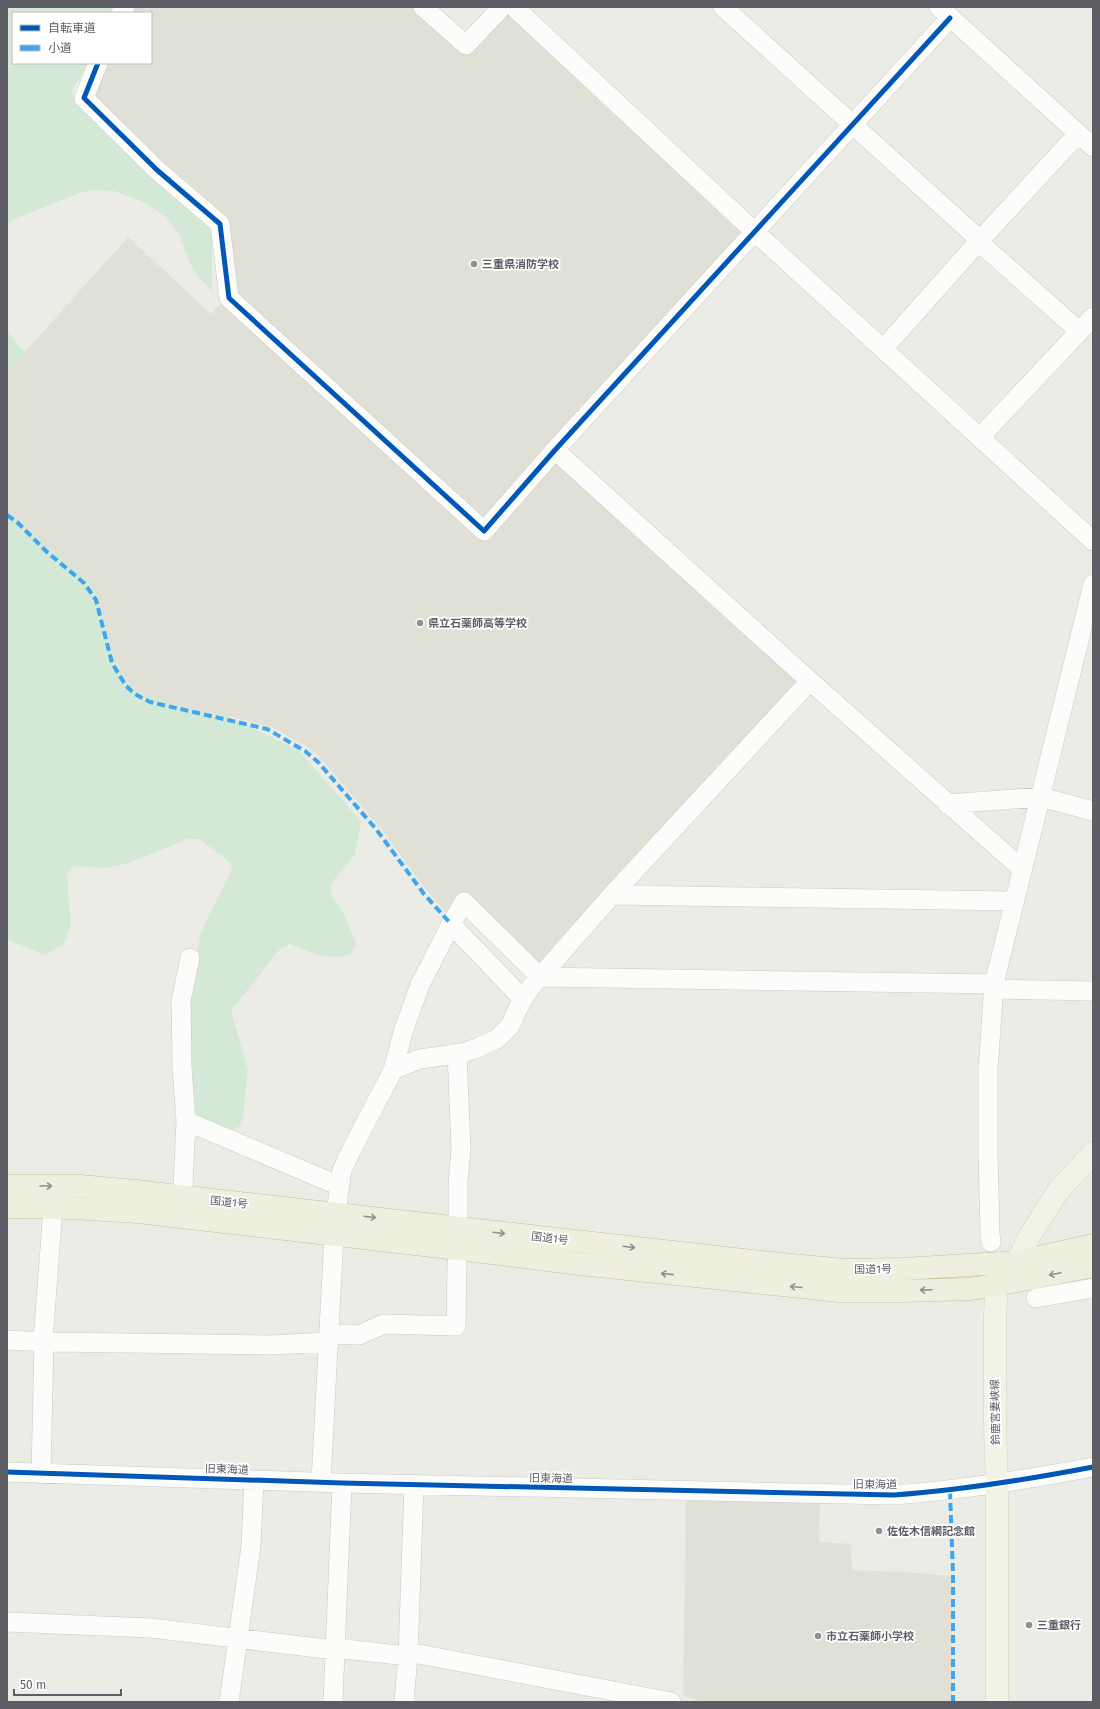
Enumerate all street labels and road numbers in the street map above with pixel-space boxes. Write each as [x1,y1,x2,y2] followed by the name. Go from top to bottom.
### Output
[209,1194,248,1211] street label: 国道1号
[530,1230,569,1247] street label: 国道1号
[854,1263,892,1276] street label: 国道1号
[988,1379,1003,1445] street label: 鈴鹿宮妻峡線
[205,1462,249,1477] street label: 旧東海道
[529,1472,573,1485] street label: 旧東海道
[853,1478,897,1491] street label: 旧東海道

